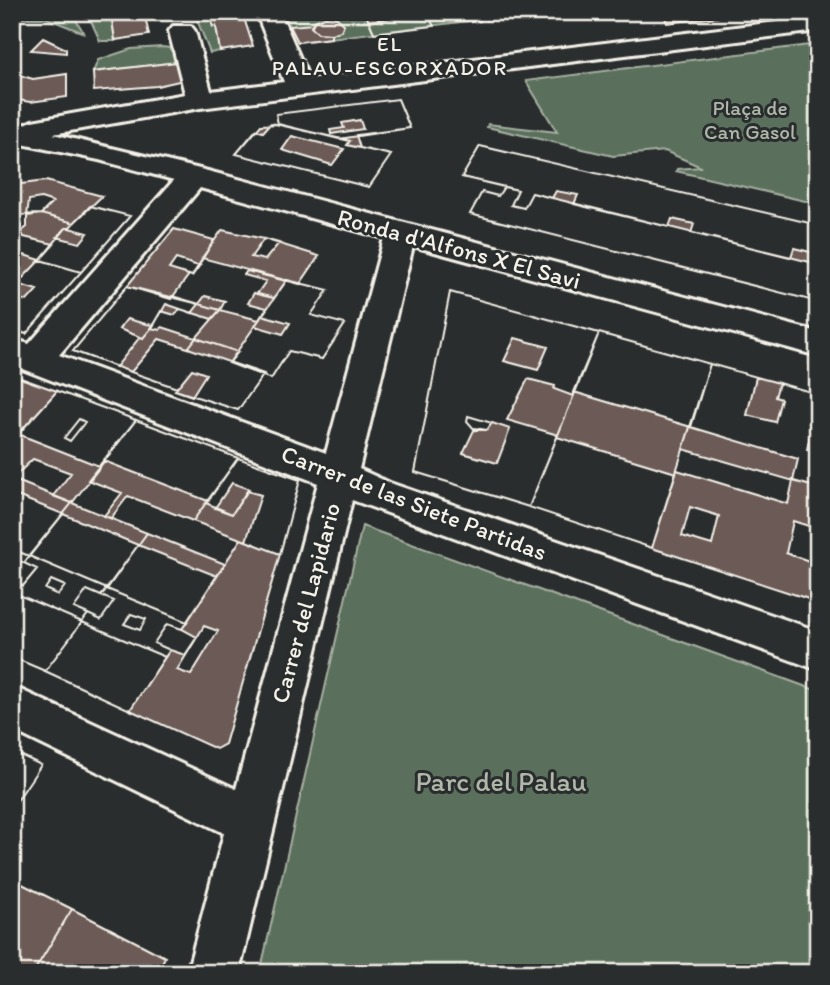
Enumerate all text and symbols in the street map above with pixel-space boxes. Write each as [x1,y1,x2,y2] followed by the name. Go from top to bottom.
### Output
[272,31,508,80] district label: EL PALAU-ESCORXADOR
[704,95,796,144] park label: Plaça de Can Gasol
[334,202,584,295] street label: Ronda d'Alfons X El Savi
[277,439,551,567] street label: Carrer de las Siete Partidas
[265,499,346,706] street label: Carrer del Lapidario
[416,764,586,798] park label: Parc del Palau

